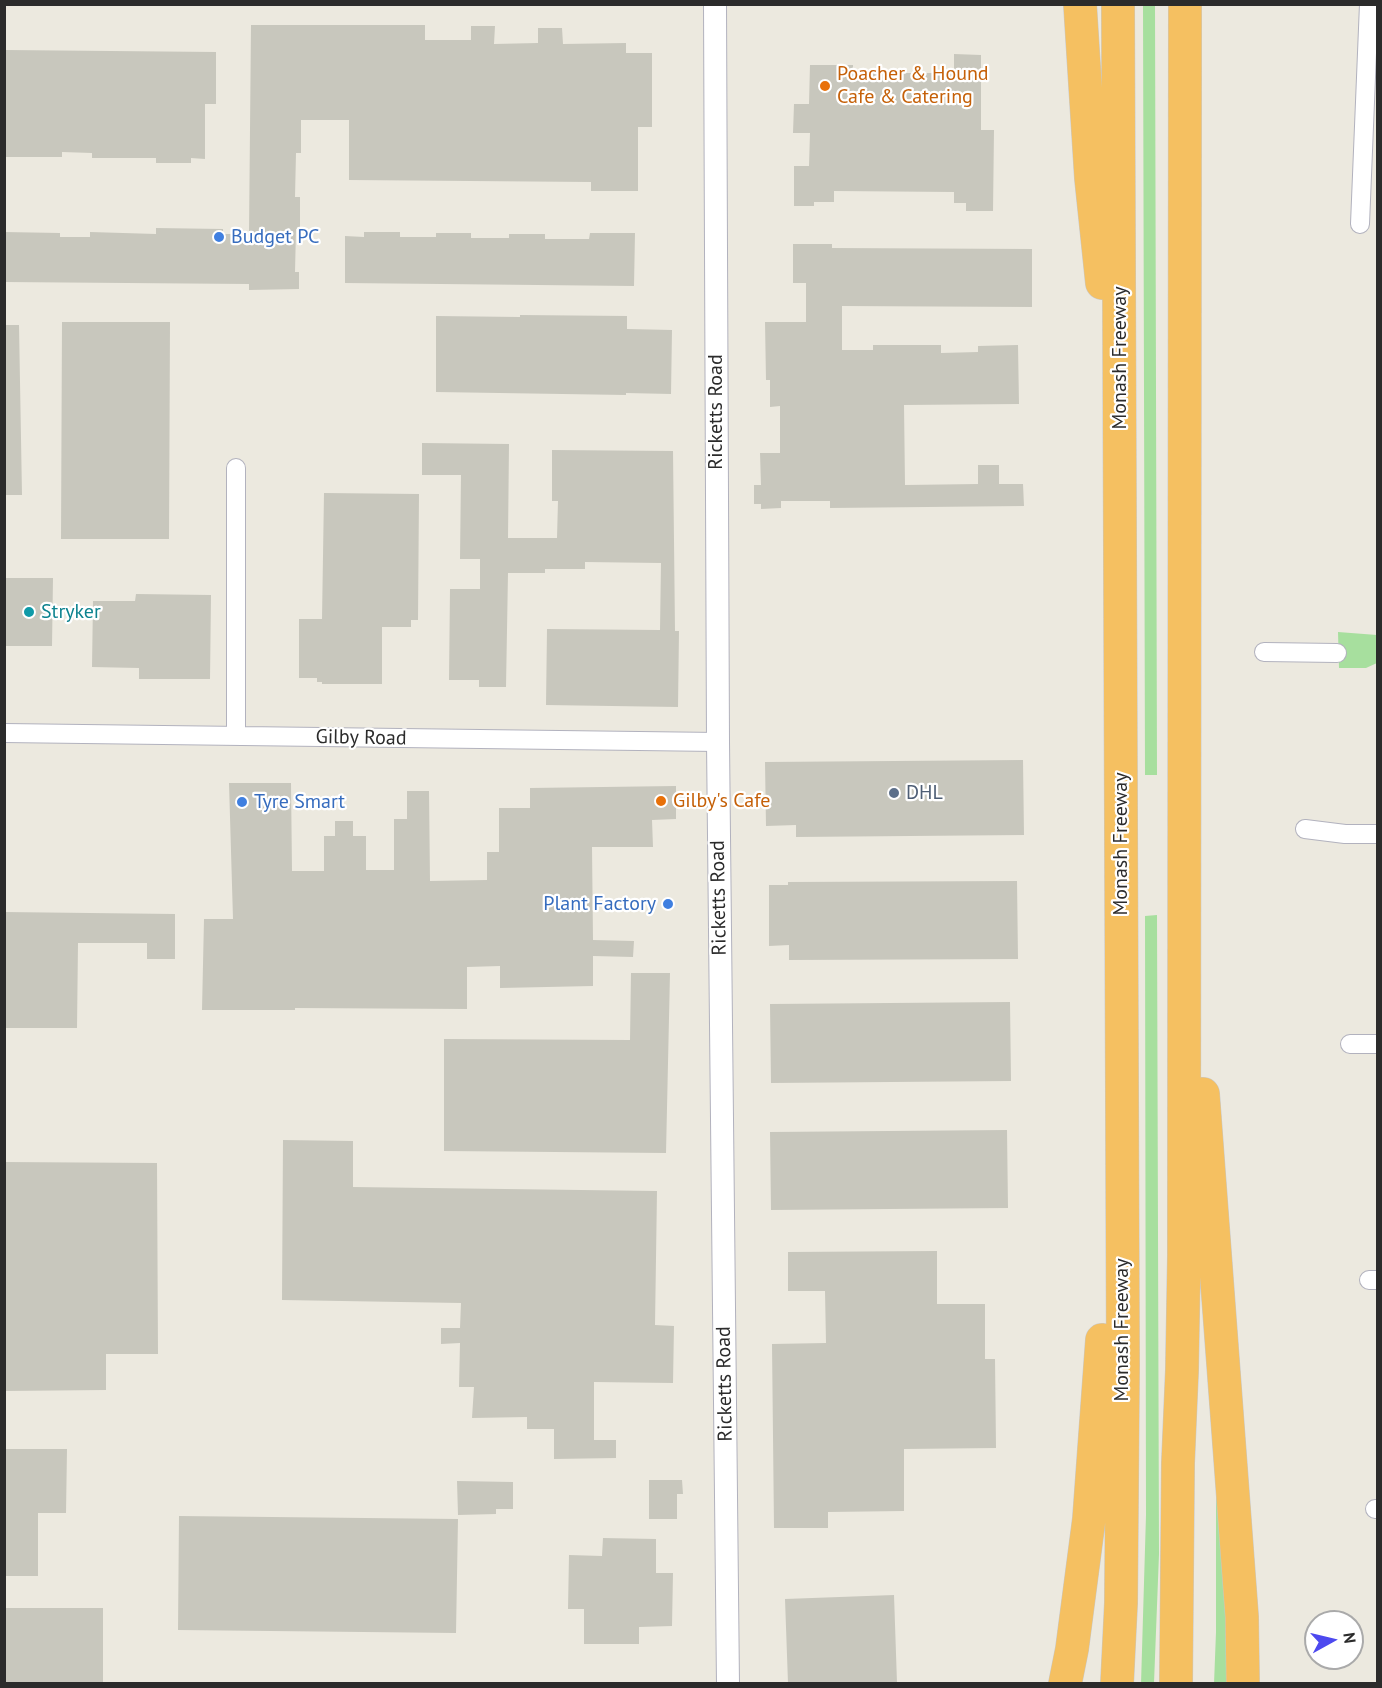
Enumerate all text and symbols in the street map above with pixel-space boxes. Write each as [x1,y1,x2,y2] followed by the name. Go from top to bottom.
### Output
[837,62,989,109] place label: Poacher & Hound Cafe & Catering
[818,79,832,93] marker: Poacher & Hound Cafe & Catering
[231,225,319,249] place label: Budget PC
[212,230,226,244] marker: Budget PC
[1108,286,1132,430] street label: Monash Freeway
[704,354,728,470] street label: Ricketts Road
[41,600,101,624] place label: Stryker
[22,605,36,619] marker: Stryker
[315,725,407,751] street label: Gilby Road
[1109,772,1133,916] street label: Monash Freeway
[906,781,943,805] place label: DHL
[887,786,901,800] marker: DHL
[673,789,771,813] place label: Gilby's Cafe
[254,790,345,814] place label: Tyre Smart
[654,794,668,808] marker: Gilby's Cafe
[235,795,249,809] marker: Tyre Smart
[706,840,732,956] street label: Ricketts Road
[543,892,656,916] place label: Plant Factory
[661,897,675,911] marker: Plant Factory
[1110,1258,1134,1402] street label: Monash Freeway
[712,1326,738,1442] street label: Ricketts Road
[1304,1610,1364,1670] north arrow
[1339,1631,1360,1644] text: N

